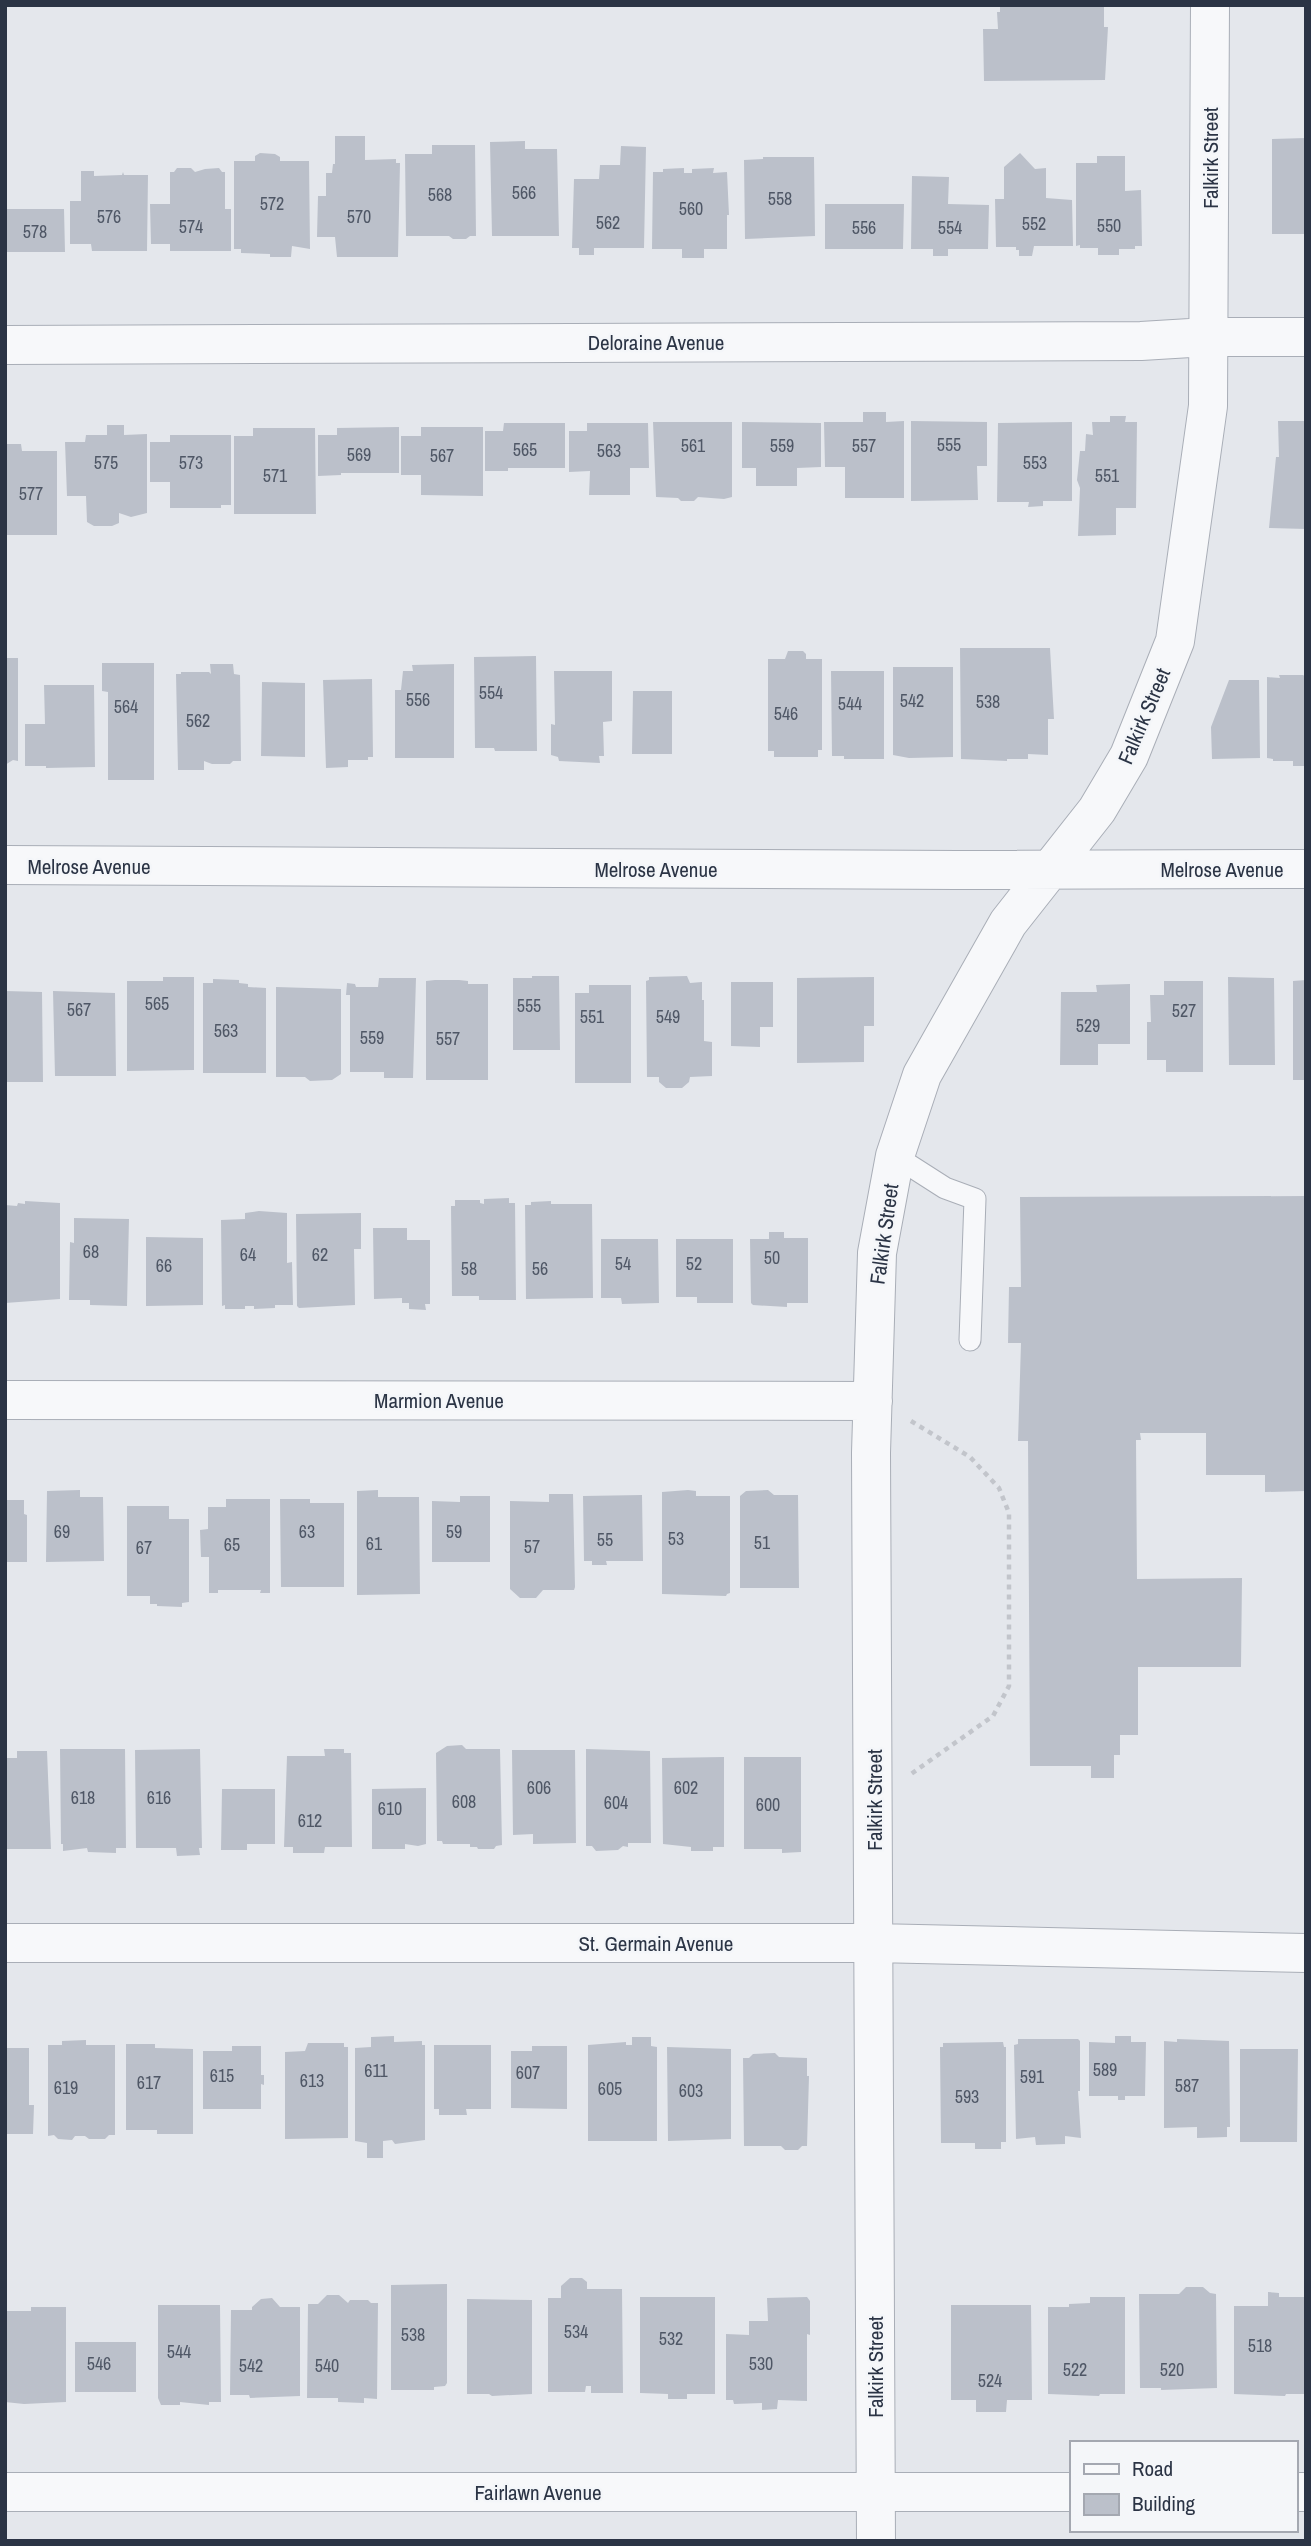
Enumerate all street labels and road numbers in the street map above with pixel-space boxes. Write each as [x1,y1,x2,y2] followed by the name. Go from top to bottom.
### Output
[1196,107,1225,209] street label: Falkirk Street
[588,328,724,357] street label: Deloraine Avenue
[1111,663,1177,768] street label: Falkirk Street
[27,852,151,881] street label: Melrose Avenue
[594,855,718,884] street label: Melrose Avenue
[1160,855,1284,884] street label: Melrose Avenue
[863,1181,905,1286] street label: Falkirk Street
[374,1386,504,1415] street label: Marmion Avenue
[860,1749,889,1851] street label: Falkirk Street
[579,1929,733,1958] street label: St. Germain Avenue
[861,2316,890,2418] street label: Falkirk Street
[474,2478,602,2507] street label: Fairlawn Avenue

